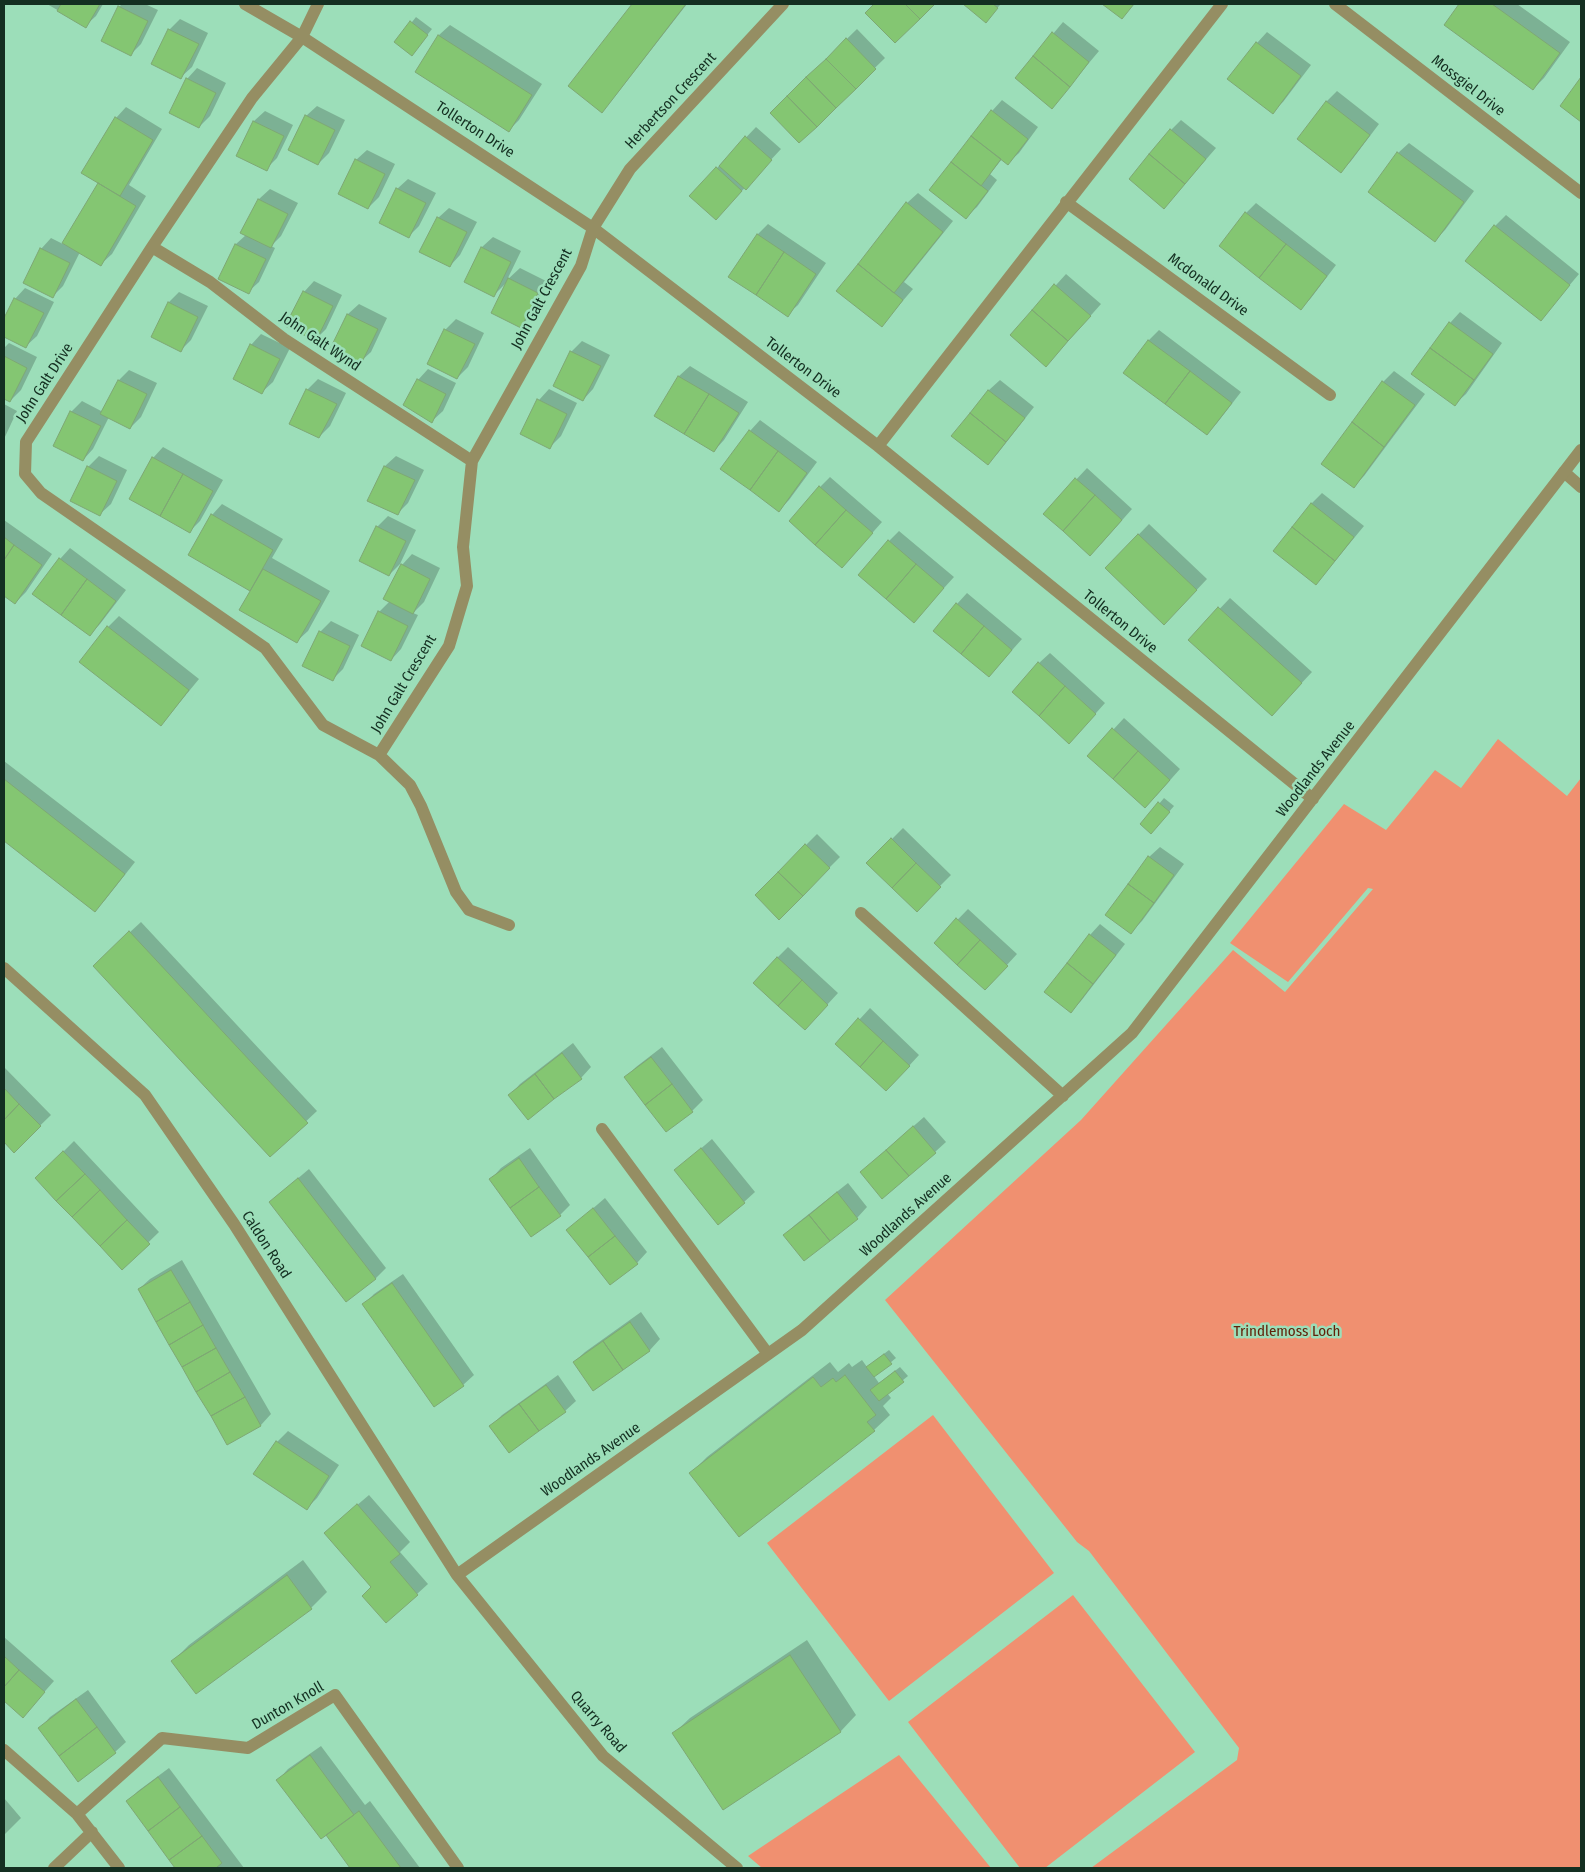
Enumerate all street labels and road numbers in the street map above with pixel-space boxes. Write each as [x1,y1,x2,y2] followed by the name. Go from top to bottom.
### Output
[622,49,720,153] street label: Herbertson Crescent
[1428,52,1508,120] street label: Mossgiel Drive
[432,98,518,162] street label: Tollerton Drive
[508,245,576,353] street label: John Galt Crescent
[1164,250,1252,320] street label: Mcdonald Drive
[276,308,364,376] street label: John Galt Wynd
[762,334,844,402] street label: Tollerton Drive
[13,340,77,426] street label: John Galt Drive
[1079,587,1161,657] street label: Tollerton Drive
[367,631,441,737] street label: John Galt Crescent
[1273,717,1359,821] street label: Woodlands Avenue
[856,1169,956,1261] street label: Woodlands Avenue
[237,1208,295,1282] street label: Caldon Road
[538,1419,644,1501] street label: Woodlands Avenue
[249,1678,327,1734] street label: Dunton Knoll
[566,1687,630,1757] street label: Quarry Road

